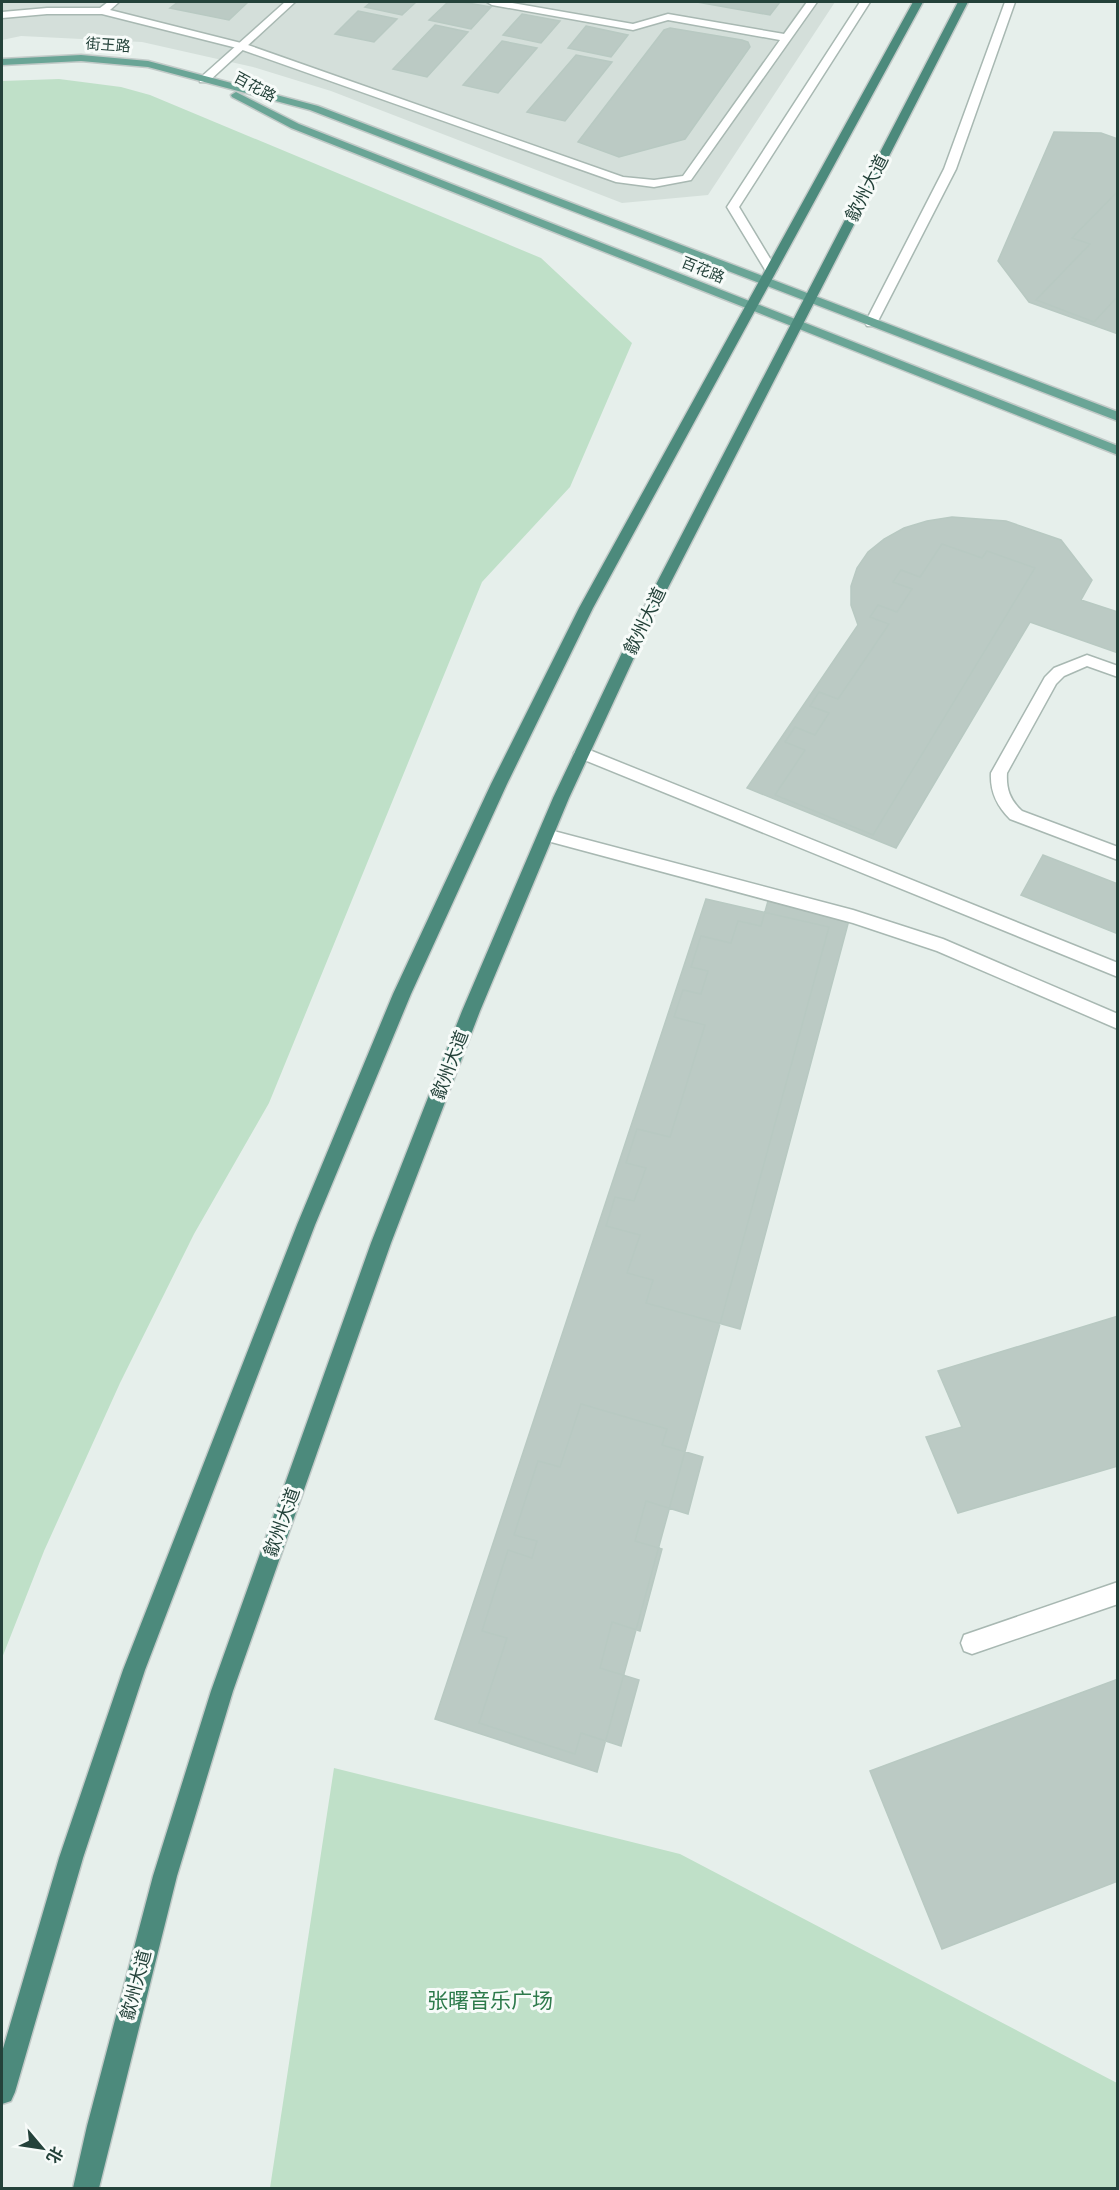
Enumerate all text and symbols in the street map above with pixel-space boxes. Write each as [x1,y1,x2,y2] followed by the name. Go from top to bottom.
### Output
[85,33,131,56] street label: 街王路
[231,68,280,106] street label: 百花路
[840,150,893,225] street label: 歙州大道
[679,252,728,287] street label: 百花路
[618,583,671,658] street label: 歙州大道
[426,1027,473,1103] street label: 歙州大道
[258,1484,305,1560] street label: 歙州大道
[115,1947,156,2023] street label: 歙州大道
[427,1987,553,2013] park label: 张曙音乐广场
[12,2118,72,2178] north arrow
[42,2143,68,2167] text: 北

